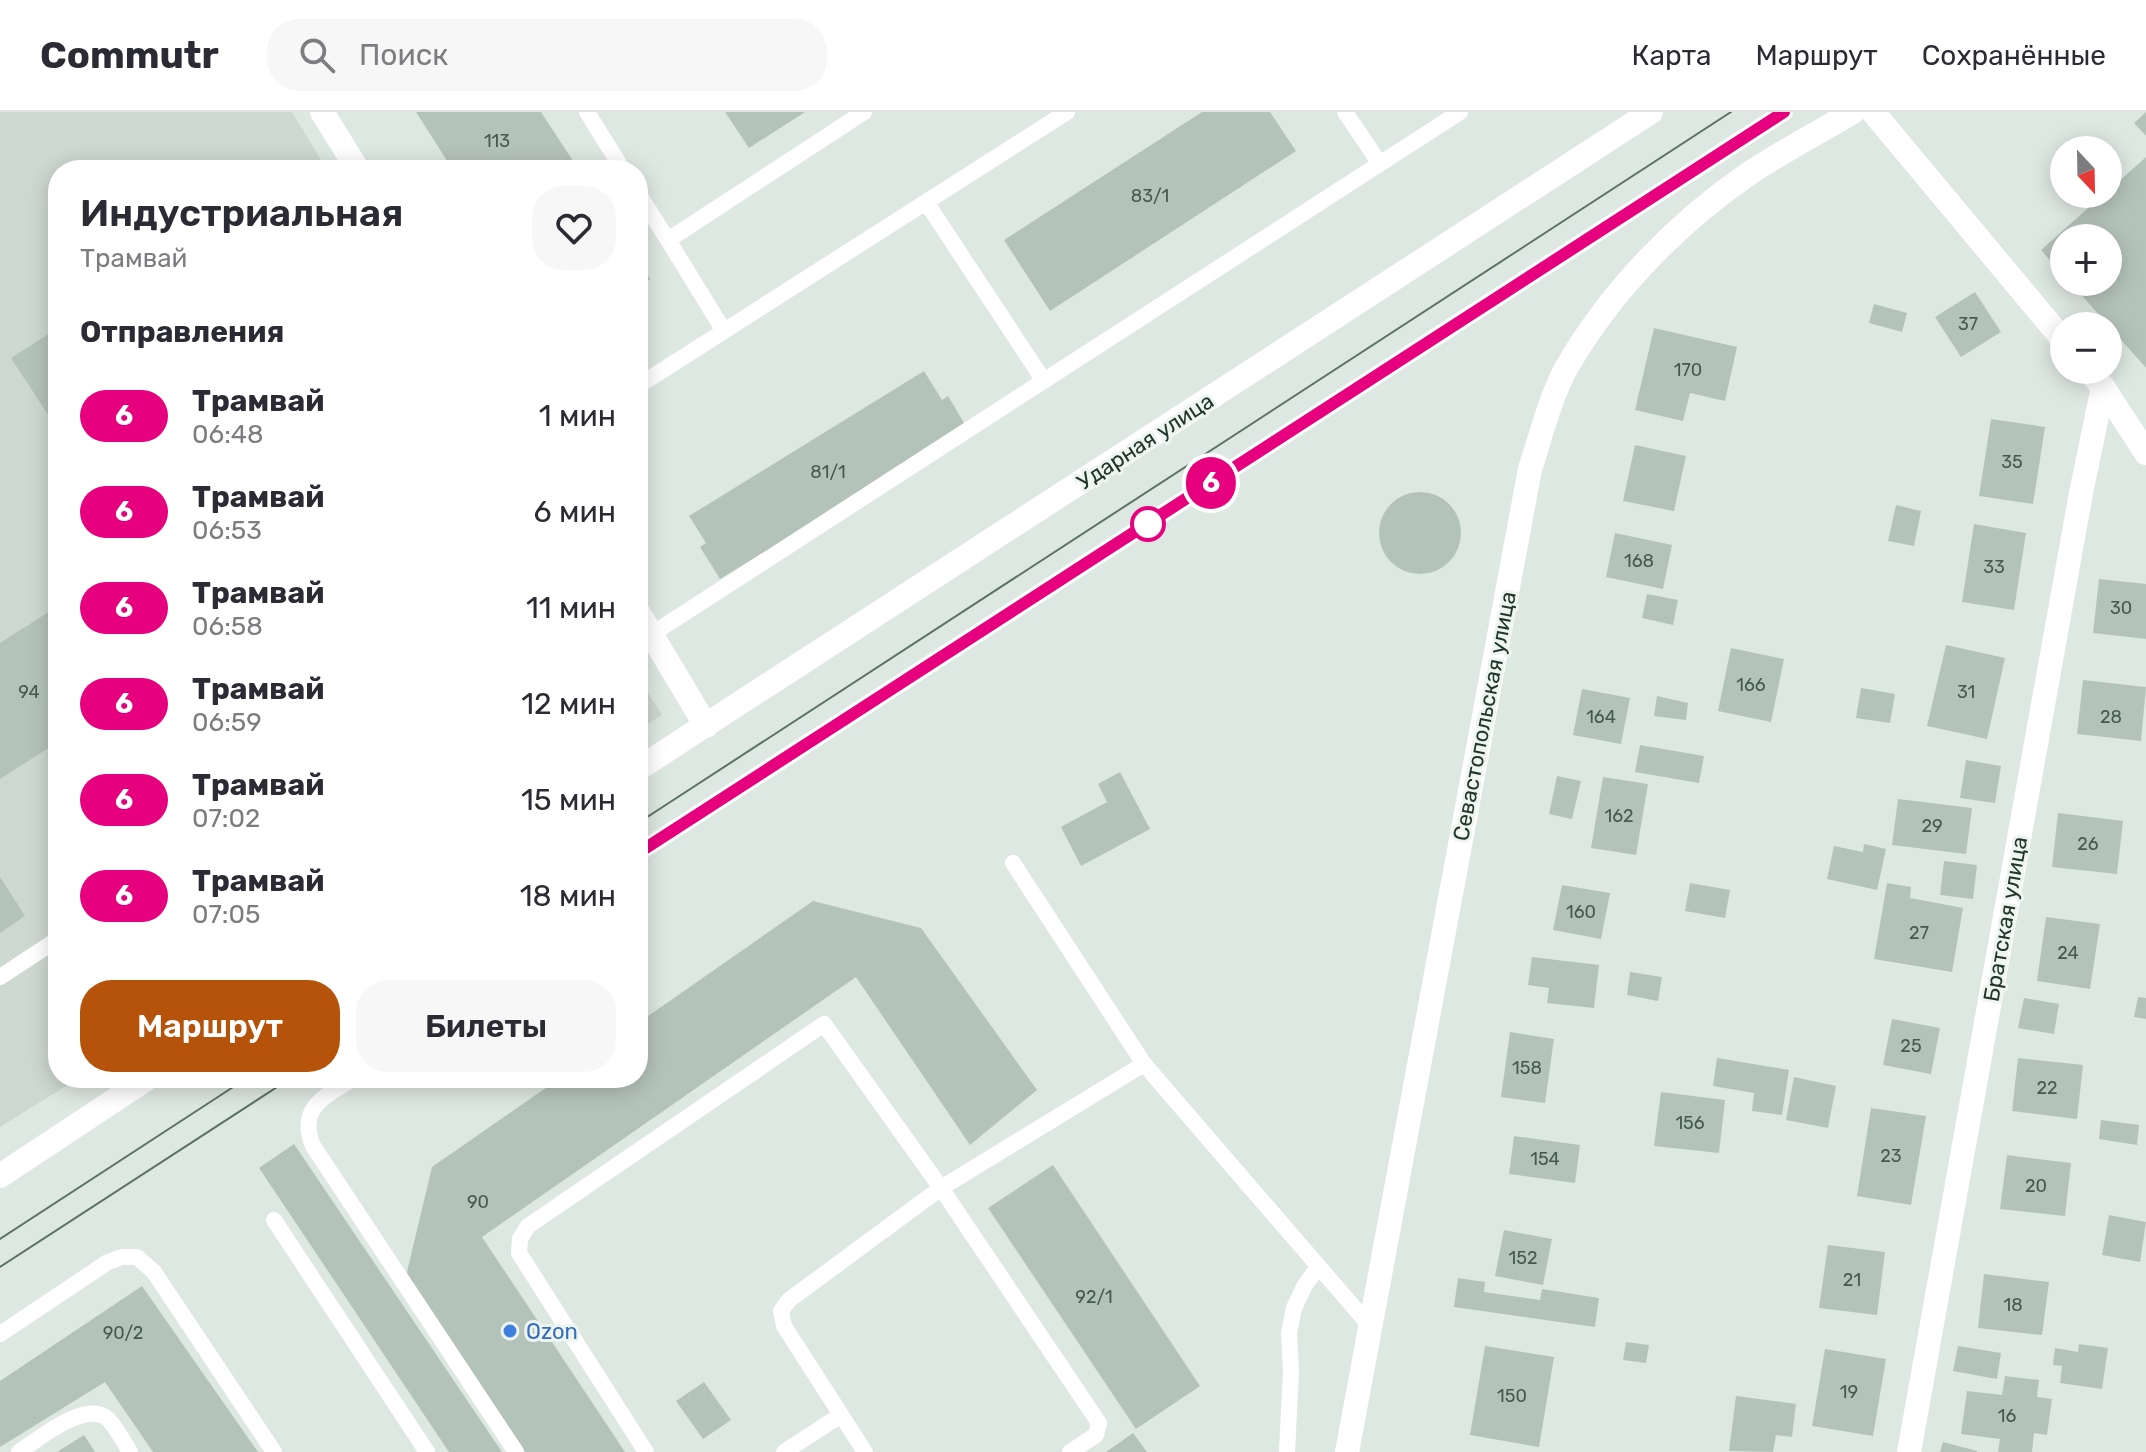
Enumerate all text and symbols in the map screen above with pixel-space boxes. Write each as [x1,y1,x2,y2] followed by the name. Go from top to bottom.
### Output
[267,19,827,91] search box
[40,32,219,78] text: Commutr
[295,33,339,77] icon: search
[359,37,448,73] text: Поиск
[1632,39,1711,72] text: Карта
[1755,39,1878,72] text: Маршрут
[1922,39,2106,72] text: Сохранённые
[484,130,510,152] house number: 113
[2050,136,2122,208] north arrow
[2050,136,2122,384] map controls
[1131,185,1169,207] house number: 83/1
[532,186,616,270] button: heart
[80,190,403,236] text: Индустриальная
[2050,224,2122,296] button: +
[80,243,187,274] text: Трамвай
[2050,312,2122,384] button: −
[1958,313,1978,335] house number: 37
[80,314,284,350] text: Отправления
[1674,359,1702,381] house number: 170
[192,383,324,419] text: Трамвай
[1072,387,1219,496] street label: Ударная улица
[539,398,616,434] text: 1 мин
[115,399,133,432] text: 6
[192,419,264,450] text: 06:48
[2001,451,2023,473] house number: 35
[1185,457,1237,509] line badge: 6
[810,461,846,483] house number: 81/1
[1202,466,1220,499] text: 6
[192,479,324,515] text: Трамвай
[534,494,616,530] text: 6 мин
[115,495,133,528] text: 6
[1131,507,1165,541] unlabelled marker
[192,515,262,546] text: 06:53
[1624,550,1654,572] house number: 168
[1983,556,2005,578] house number: 33
[192,575,324,611] text: Трамвай
[1447,589,1522,843] street label: Севастопольская улица
[526,590,616,626] text: 11 мин
[115,591,133,624] text: 6
[2110,597,2132,619] house number: 30
[192,611,263,642] text: 06:58
[192,671,324,707] text: Трамвай
[1736,674,1766,696] house number: 166
[18,681,40,703] house number: 94
[1957,681,1975,703] house number: 31
[521,686,616,722] text: 12 мин
[115,687,133,720] text: 6
[1586,706,1616,728] house number: 164
[2100,706,2122,728] house number: 28
[192,707,262,738] text: 06:59
[192,767,324,803] text: Трамвай
[521,782,616,818] text: 15 мин
[115,783,133,816] text: 6
[192,803,260,834] text: 07:02
[1604,805,1634,827] house number: 162
[1921,815,1943,837] house number: 29
[2077,833,2099,855] house number: 26
[1978,834,2033,1004] street label: Братская улица
[192,863,324,899] text: Трамвай
[520,878,616,914] text: 18 мин
[115,879,133,912] text: 6
[192,899,260,930] text: 07:05
[1566,901,1596,923] house number: 160
[1909,922,1929,944] house number: 27
[2057,942,2079,964] house number: 24
[80,980,340,1072] button: Маршрут
[356,980,616,1072] button: Билеты
[1900,1035,1922,1057] house number: 25
[1512,1057,1542,1079] house number: 158
[2036,1077,2058,1099] house number: 22
[1675,1112,1705,1134] house number: 156
[1880,1145,1902,1167] house number: 23
[1530,1148,1560,1170] house number: 154
[2025,1175,2047,1197] house number: 20
[467,1191,489,1213] house number: 90
[1509,1247,1537,1269] house number: 152
[1843,1269,1861,1291] house number: 21
[1075,1286,1113,1308] house number: 92/1
[2003,1294,2023,1316] house number: 18
[526,1318,578,1345] place label: Ozon
[103,1322,143,1344] house number: 90/2
[501,1322,519,1340] marker: Ozon
[1840,1381,1858,1403] house number: 19
[1497,1385,1527,1407] house number: 150
[1998,1405,2016,1427] house number: 16

